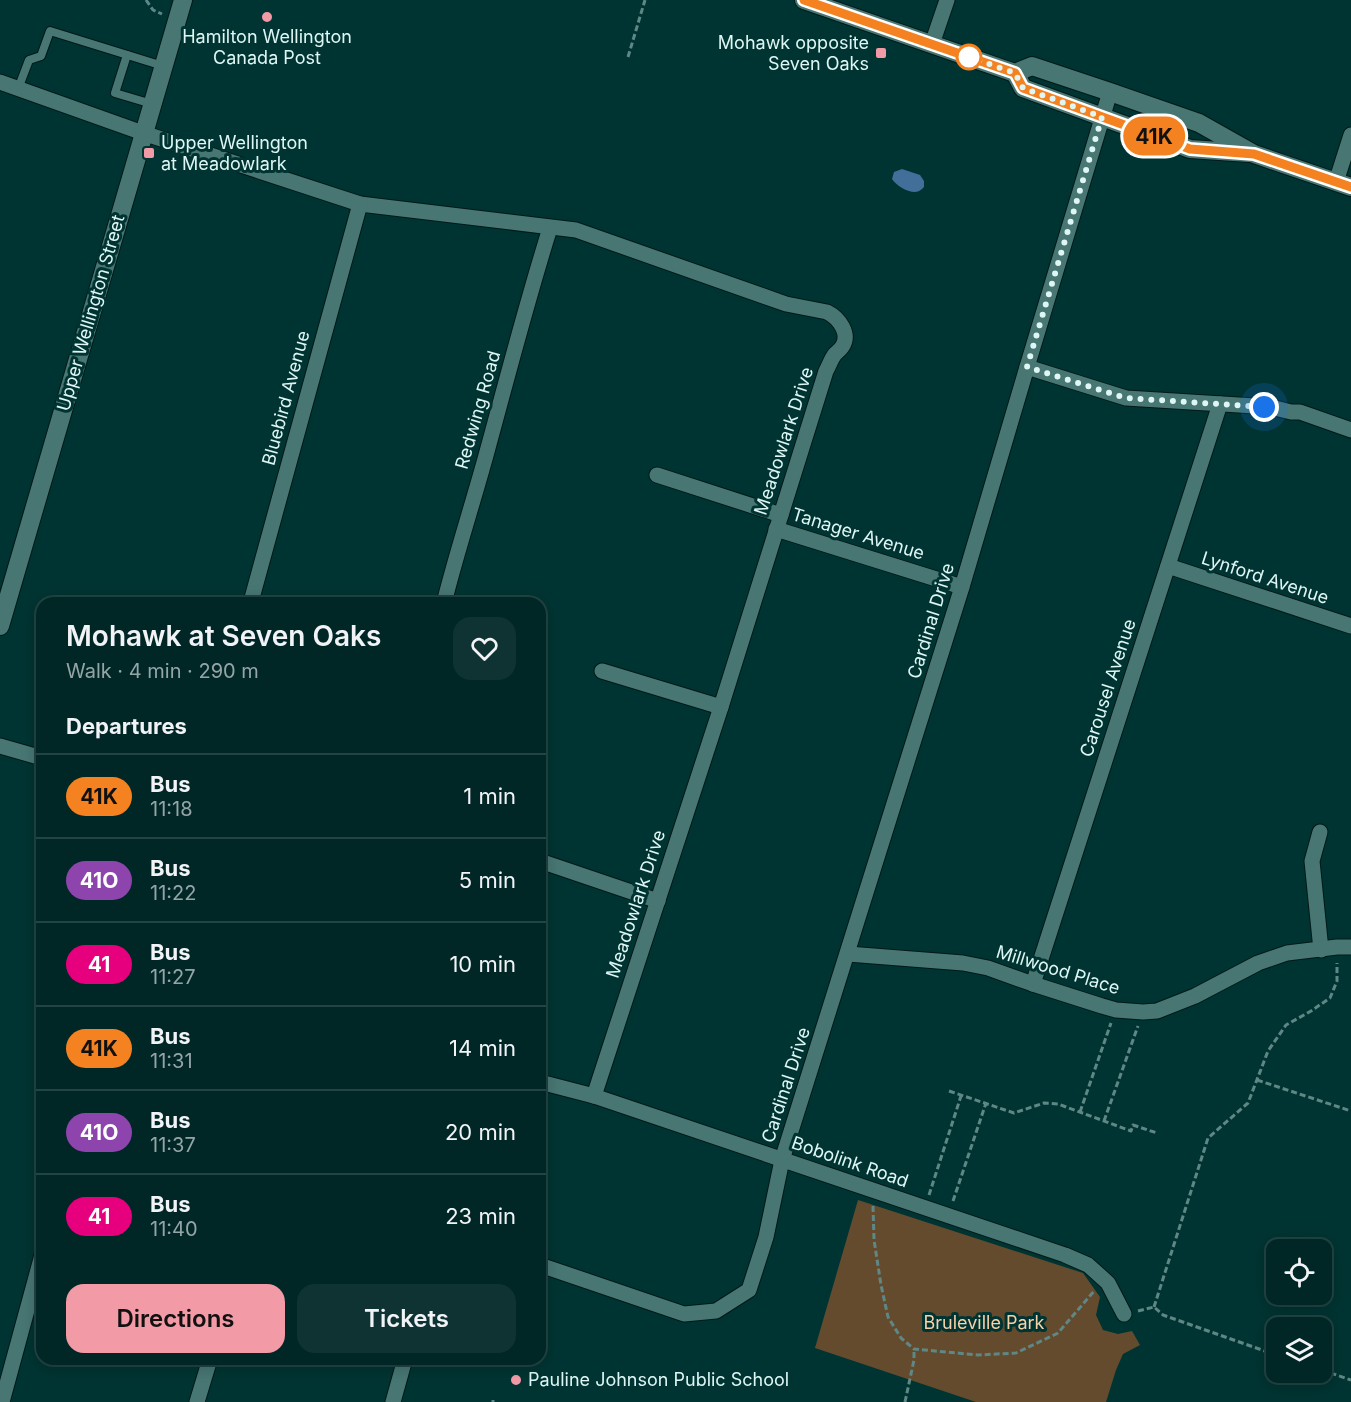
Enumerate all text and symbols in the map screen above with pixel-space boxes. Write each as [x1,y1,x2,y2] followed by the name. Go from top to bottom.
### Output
[260,10,274,24] marker: Hamilton Wellington Canada Post
[182,26,352,68] place label: Hamilton Wellington Canada Post
[718,32,869,74] place label: Mohawk opposite Seven Oaks
[956,44,982,70] unlabelled marker
[874,46,888,60] marker: Mohawk opposite Seven Oaks
[1120,116,1188,156] line badge: 41K
[1135,124,1173,149] text: 41K
[161,132,308,174] place label: Upper Wellington at Meadowlark
[142,146,156,160] marker: Upper Wellington at Meadowlark
[52,212,129,413] street label: Upper Wellington Street
[257,328,314,467] street label: Bluebird Avenue
[451,348,504,471] street label: Redwing Road
[750,364,817,518] street label: Meadowlark Drive
[1249,392,1279,422] your location
[789,503,927,564] street label: Tanager Avenue
[1199,547,1331,608] street label: Lynford Avenue
[903,560,958,681] street label: Cardinal Drive
[1075,616,1140,759] street label: Carousel Avenue
[453,617,516,680] button: heart
[66,619,381,653] text: Mohawk at Seven Oaks
[66,659,259,683] text: Walk · 4 min · 290 m
[66,713,187,739] text: Departures
[150,771,191,797] text: Bus
[463,783,516,809] text: 1 min
[80,784,118,809] text: 41K
[150,797,193,821] text: 11:18
[602,827,669,981] street label: Meadowlark Drive
[150,855,191,881] text: Bus
[459,867,516,893] text: 5 min
[80,868,118,893] text: 41O
[150,881,196,905] text: 11:22
[150,939,191,965] text: Bus
[994,941,1122,998] street label: Millwood Place
[449,951,516,977] text: 10 min
[88,952,110,977] text: 41
[150,965,196,989] text: 11:27
[150,1023,191,1049] text: Bus
[757,1025,814,1145] street label: Cardinal Drive
[449,1035,516,1061] text: 14 min
[80,1036,118,1061] text: 41K
[150,1049,193,1073] text: 11:31
[150,1107,191,1133] text: Bus
[445,1119,516,1145] text: 20 min
[80,1120,118,1145] text: 41O
[789,1132,911,1191] street label: Bobolink Road
[150,1133,196,1157] text: 11:37
[150,1191,191,1217] text: Bus
[445,1203,516,1229] text: 23 min
[88,1204,110,1229] text: 41
[150,1217,198,1241] text: 11:40
[1266,1239,1332,1383] map controls
[1266,1239,1332,1305] button: locate
[66,1284,285,1353] button: Directions
[297,1284,516,1353] button: Tickets
[924,1312,1045,1333] park label: Bruleville Park
[1266,1317,1332,1383] button: layers
[528,1369,789,1390] place label: Pauline Johnson Public School
[509,1373,523,1387] marker: Pauline Johnson Public School

